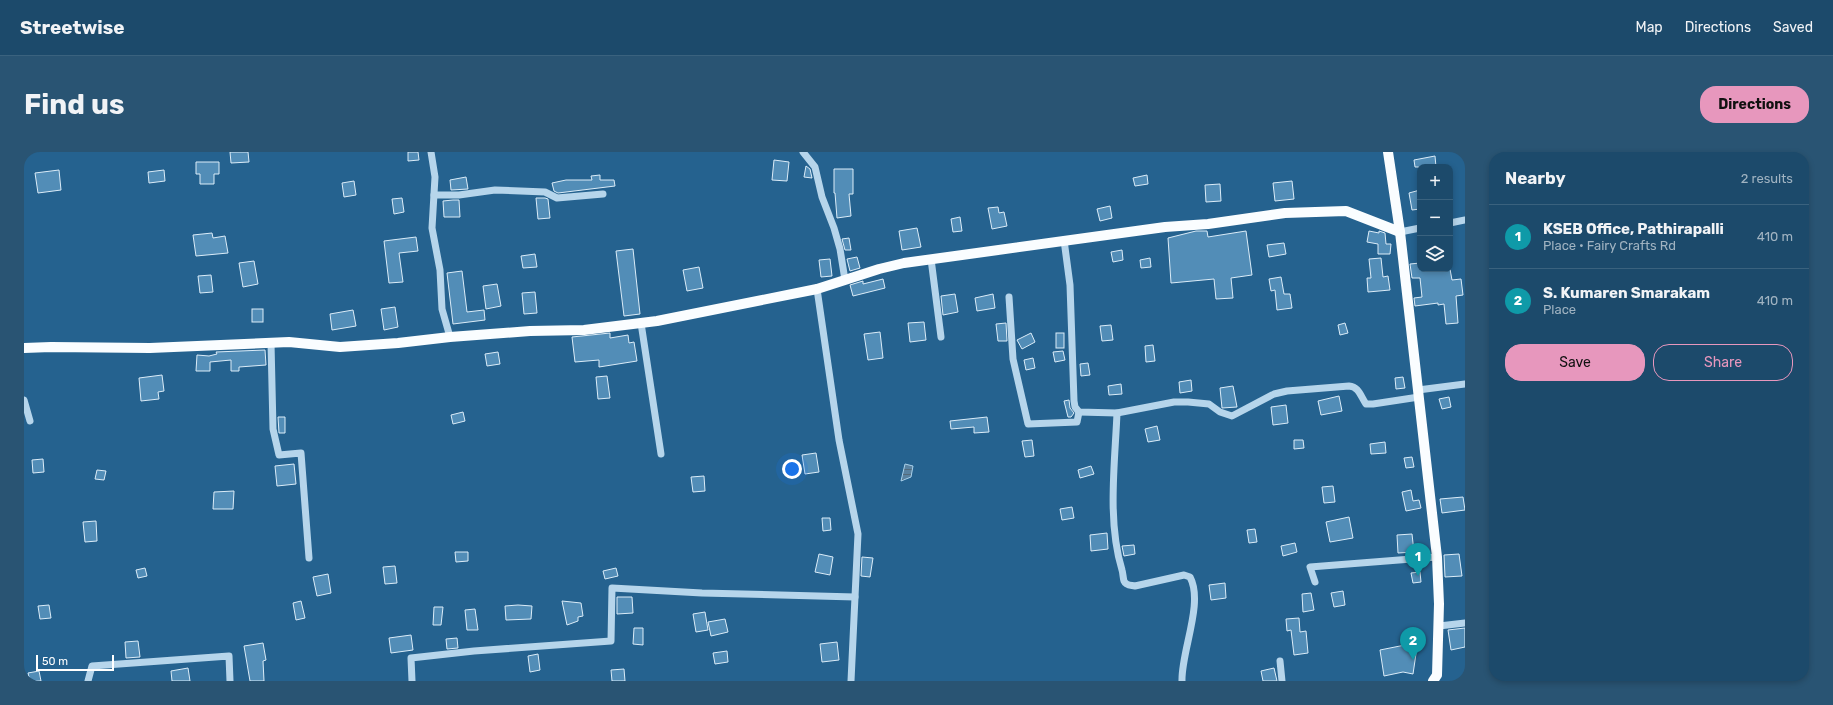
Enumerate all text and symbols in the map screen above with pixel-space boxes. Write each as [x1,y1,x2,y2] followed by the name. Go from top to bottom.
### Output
[20,16,125,39] text: Streetwise
[1636,19,1663,36] text: Map
[1685,19,1751,36] text: Directions
[1773,19,1813,36] text: Saved
[1700,86,1809,123] button: Directions
[24,88,124,121] text: Find us
[1417,164,1453,272] map controls
[1417,164,1453,200] button: +
[1505,168,1566,188] text: Nearby
[1741,171,1793,186] text: 2 results
[1417,200,1453,236] button: −
[1543,220,1724,238] text: KSEB Office, Pathirapalli
[1515,229,1521,244] text: 1
[1757,229,1793,244] text: 410 m
[1417,236,1453,272] button: layers
[1543,238,1676,253] text: Place · Fairy Crafts Rd
[1543,284,1710,302] text: S. Kumaren Smarakam
[1514,293,1522,308] text: 2
[1757,293,1793,308] text: 410 m
[1543,302,1576,317] text: Place
[1505,344,1645,381] button: Save
[1653,344,1793,381] button: Share
[782,459,802,479] your location
[1405,543,1431,576] pin: 1
[1400,627,1426,660] pin: 2
[36,653,114,672] scale bar
[42,655,68,668] text: 50 m

